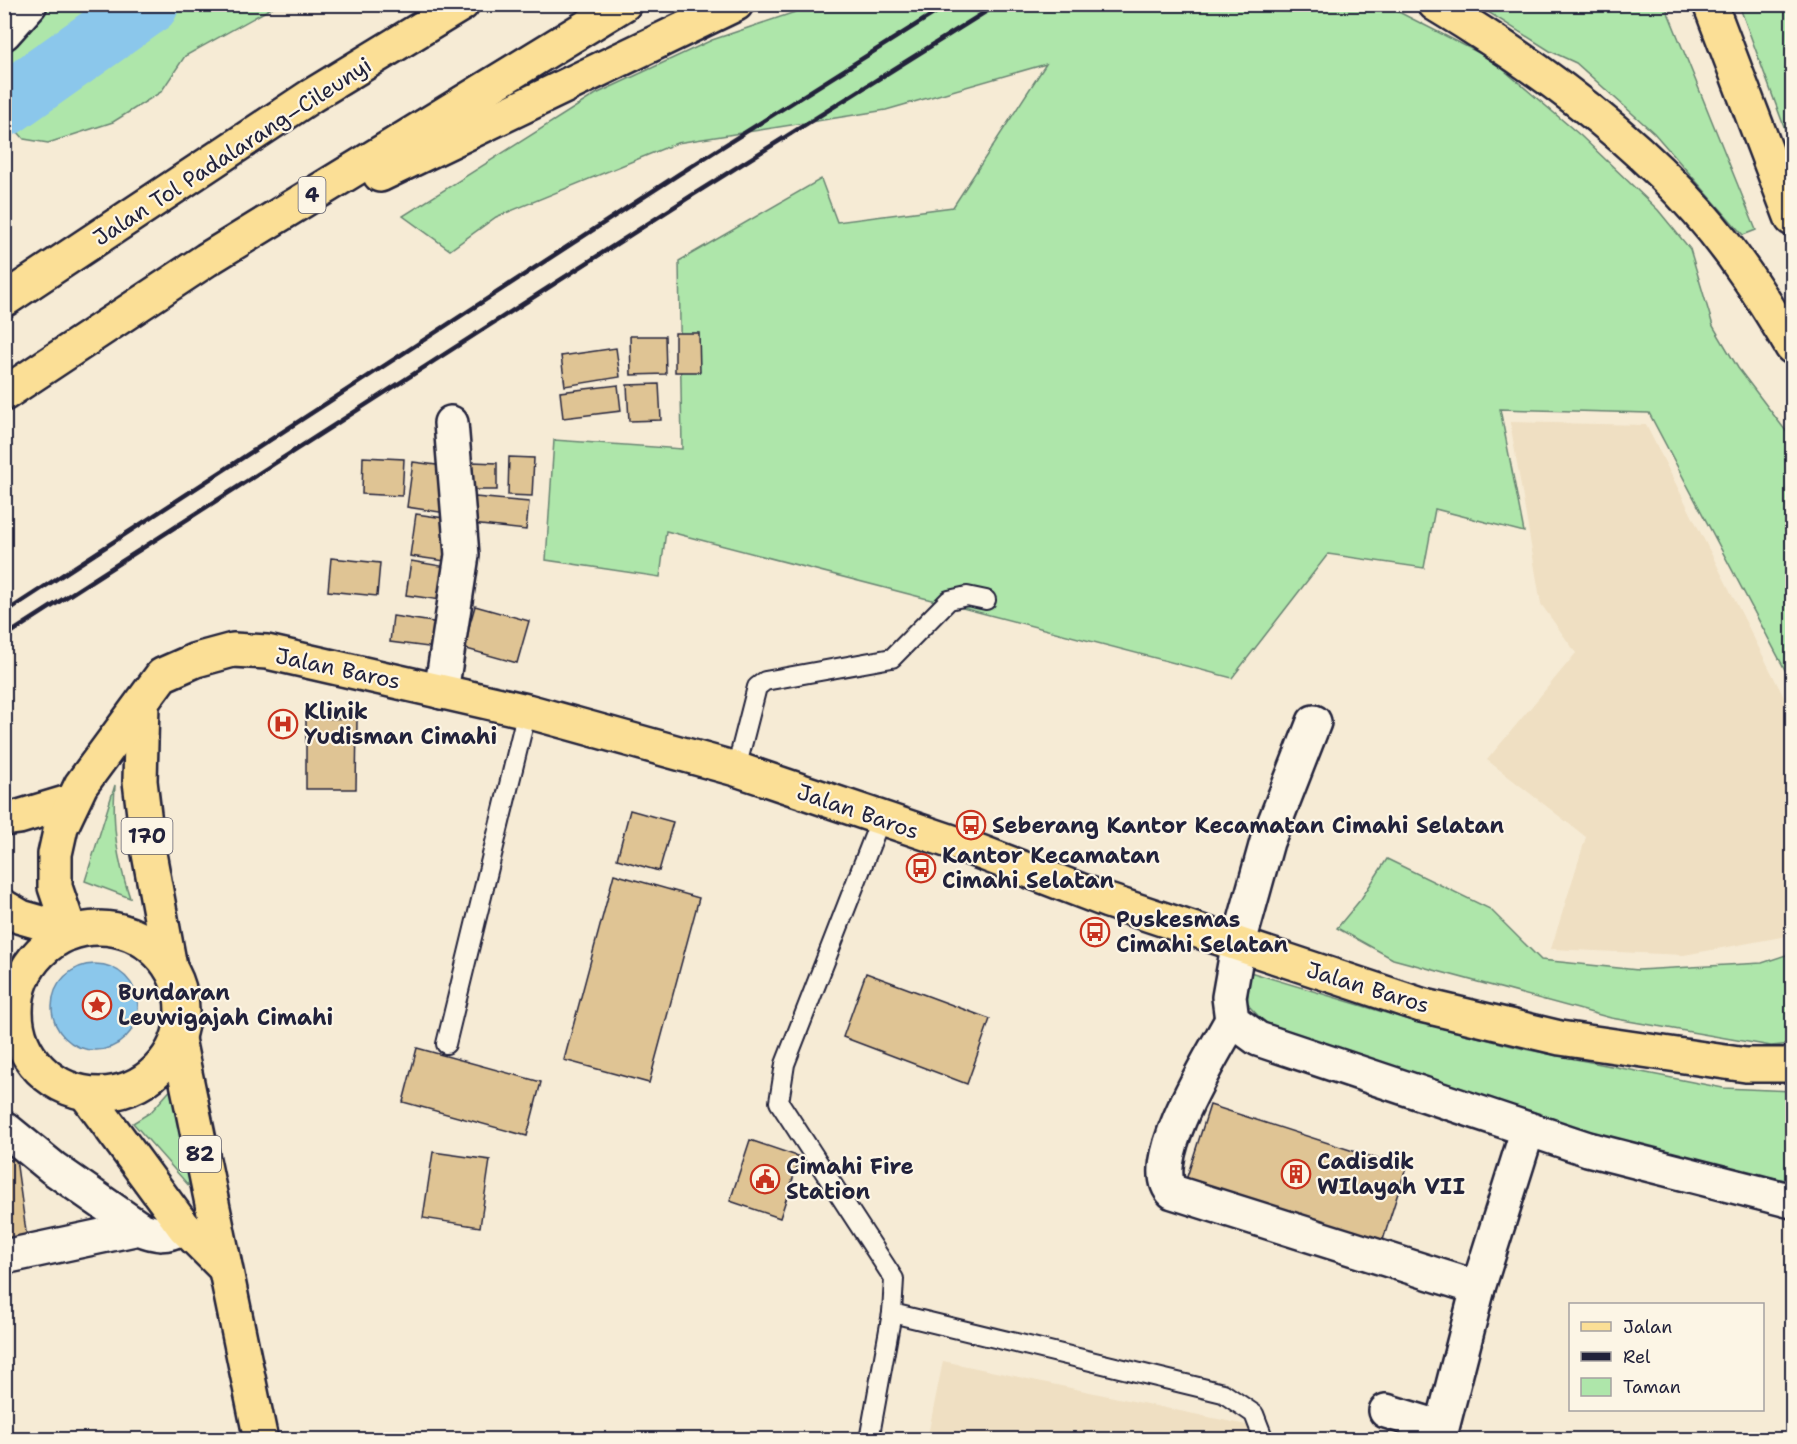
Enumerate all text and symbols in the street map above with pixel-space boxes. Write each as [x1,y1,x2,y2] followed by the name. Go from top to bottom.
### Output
[88,50,377,252] street label: Jalan Tol Padalarang–Cileunyi
[298,177,326,213] road number: 4
[273,641,403,696] street label: Jalan Baros
[304,697,497,751] place label: Klinik Yudisman Cimahi
[267,708,299,740] hospital icon: Klinik Yudisman Cimahi
[793,777,923,846] street label: Jalan Baros
[955,809,987,841] bus stop icon: Seberang Kantor Kecamatan Cimahi Selatan
[992,811,1504,840] place label: Seberang Kantor Kecamatan Cimahi Selatan
[122,818,172,854] road number: 170
[942,841,1160,895] place label: Kantor Kecamatan Cimahi Selatan
[905,852,937,884] bus stop icon: Kantor Kecamatan Cimahi Selatan
[1116,905,1289,959] place label: Puskesmas Cimahi Selatan
[1079,916,1111,948] bus stop icon: Puskesmas Cimahi Selatan
[1303,955,1433,1020] street label: Jalan Baros
[118,978,333,1032] place label: Bundaran Leuwigajah Cimahi
[81,989,113,1021] place icon: Bundaran Leuwigajah Cimahi
[179,1136,221,1172] road number: 82
[1317,1147,1465,1201] place label: Cadisdik WIlayah VII
[786,1152,914,1206] place label: Cimahi Fire Station
[1280,1158,1312,1190] building icon: Cadisdik WIlayah VII
[749,1163,781,1195] public building icon: Cimahi Fire Station
[1569,1303,1764,1411] legend
[1623,1315,1672,1339] text: Jalan
[1623,1345,1651,1369] text: Rel
[1623,1375,1681,1399] text: Taman

